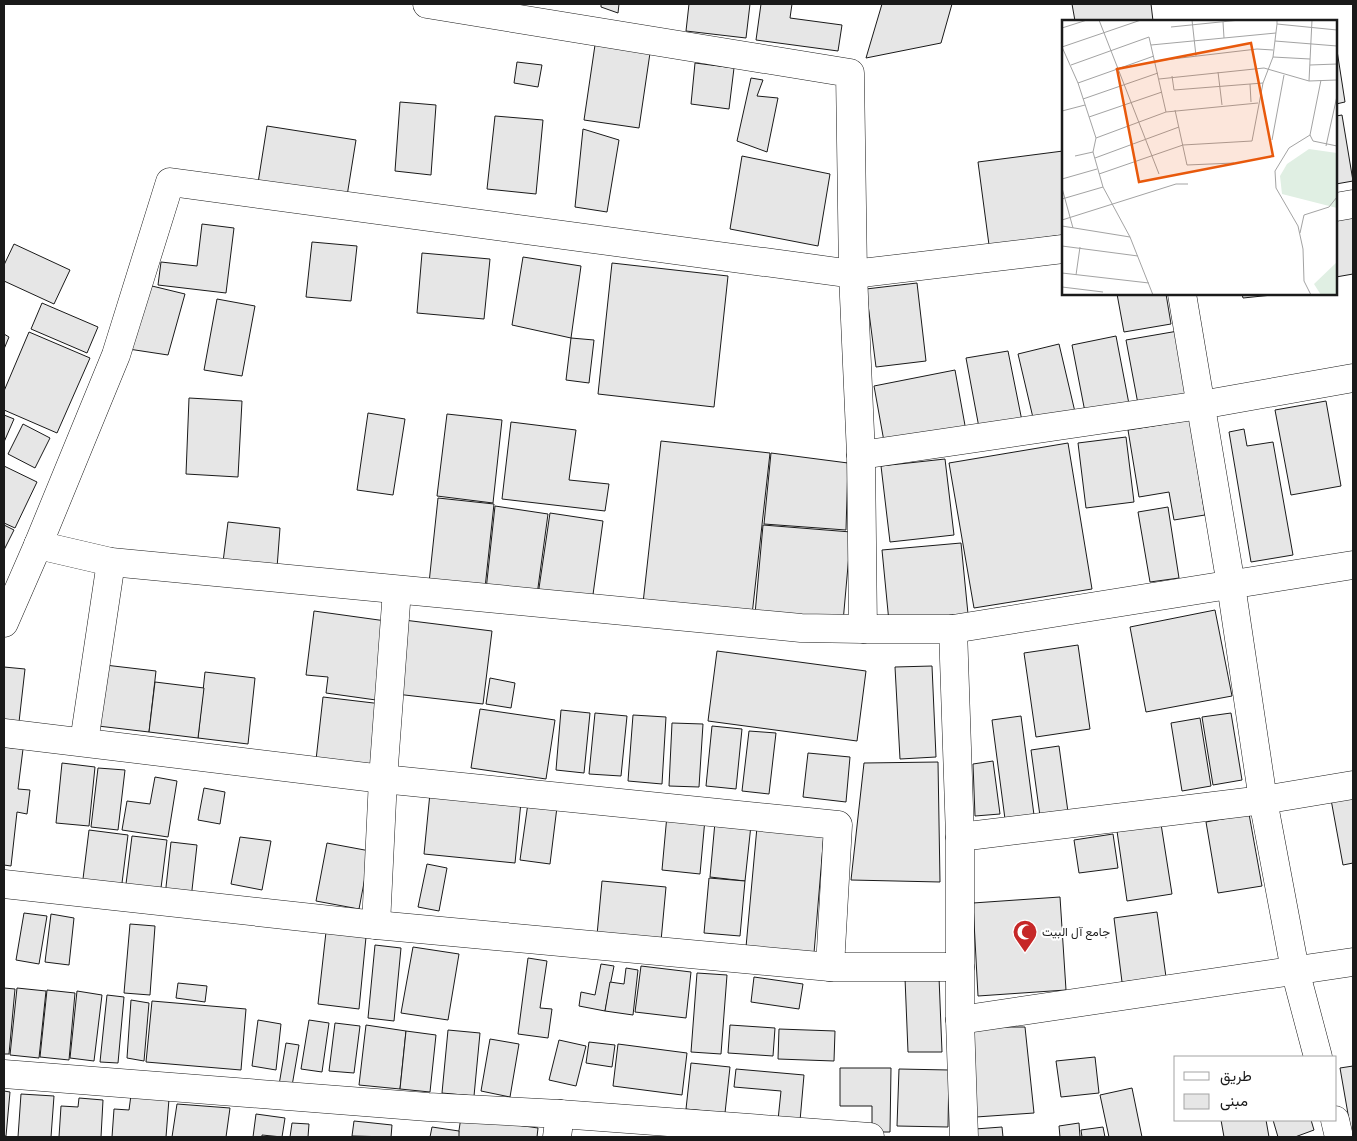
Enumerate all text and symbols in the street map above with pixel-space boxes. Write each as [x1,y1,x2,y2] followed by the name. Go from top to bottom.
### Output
[1062,20,1337,295] inset map
[1012,919,1038,953] mosque icon: جامع آل البيت
[1042,925,1110,941] place label: جامع آل البيت
[1174,1056,1337,1121] legend
[1220,1068,1252,1086] text: طريق
[1220,1093,1248,1111] text: مبنى

